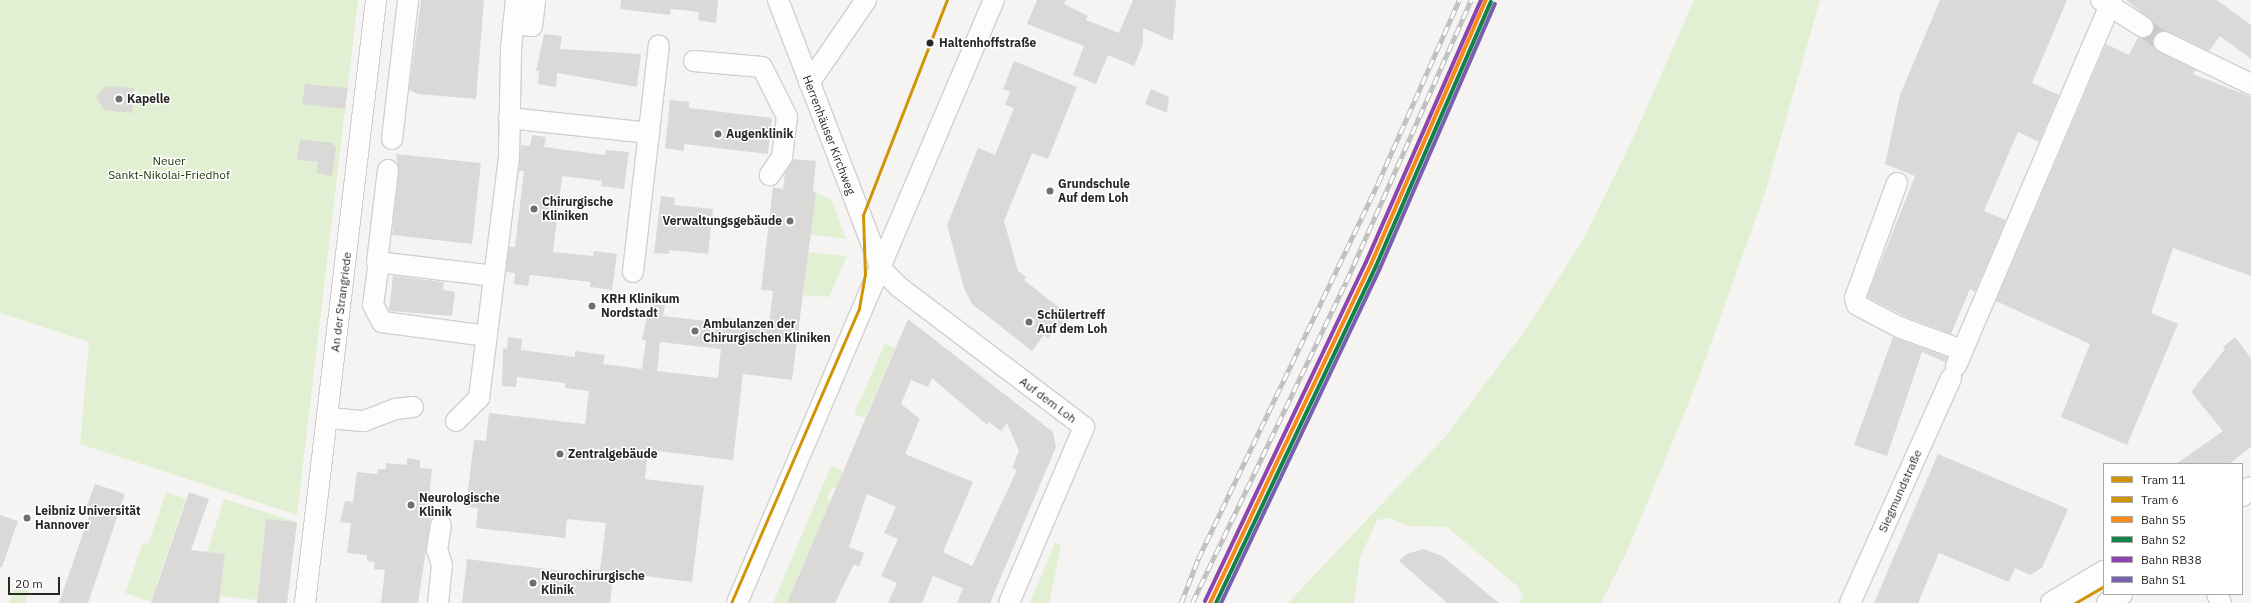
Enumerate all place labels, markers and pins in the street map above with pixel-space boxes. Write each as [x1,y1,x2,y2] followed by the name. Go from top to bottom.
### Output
[939,36,1036,50] place label: Haltenhoffstraße
[924,37,936,49] marker: Haltenhoffstraße
[127,92,170,106] place label: Kapelle
[114,94,124,104] marker: Kapelle
[726,127,793,141] place label: Augenklinik
[713,129,723,139] marker: Augenklinik
[1058,177,1130,205] place label: Grundschule Auf dem Loh
[1045,186,1055,196] marker: Grundschule Auf dem Loh
[542,195,613,223] place label: Chirurgische Kliniken
[529,204,539,214] marker: Chirurgische Kliniken
[662,214,782,228] place label: Verwaltungsgebäude
[785,216,795,226] marker: Verwaltungsgebäude
[601,292,680,320] place label: KRH Klinikum Nordstadt
[586,300,598,312] marker: KRH Klinikum Nordstadt
[1037,308,1107,336] place label: Schülertreff Auf dem Loh
[703,317,831,345] place label: Ambulanzen der Chirurgischen Kliniken
[1024,317,1034,327] marker: Schülertreff Auf dem Loh
[690,326,700,336] marker: Ambulanzen der Chirurgischen Kliniken
[568,447,657,461] place label: Zentralgebäude
[555,449,565,459] marker: Zentralgebäude
[419,491,500,519] place label: Neurologische Klinik
[406,500,416,510] marker: Neurologische Klinik
[35,504,141,532] place label: Leibniz Universität Hannover
[22,513,32,523] marker: Leibniz Universität Hannover
[541,569,645,597] place label: Neurochirurgische Klinik
[528,578,538,588] marker: Neurochirurgische Klinik

